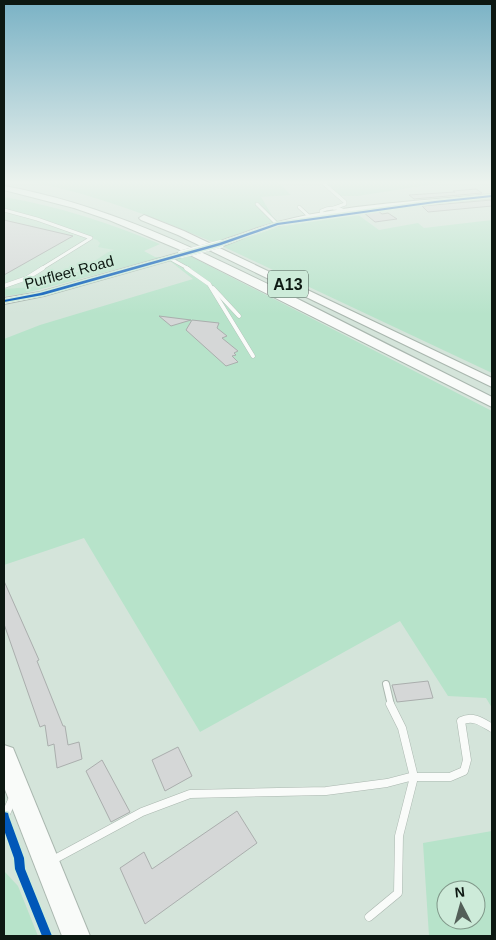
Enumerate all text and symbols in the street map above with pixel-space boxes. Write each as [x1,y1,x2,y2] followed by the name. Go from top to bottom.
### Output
[22,252,116,292] street label: Purfleet Road
[268,270,308,298] road number: A13
[436,880,486,930] north arrow
[454,884,466,901] text: N

